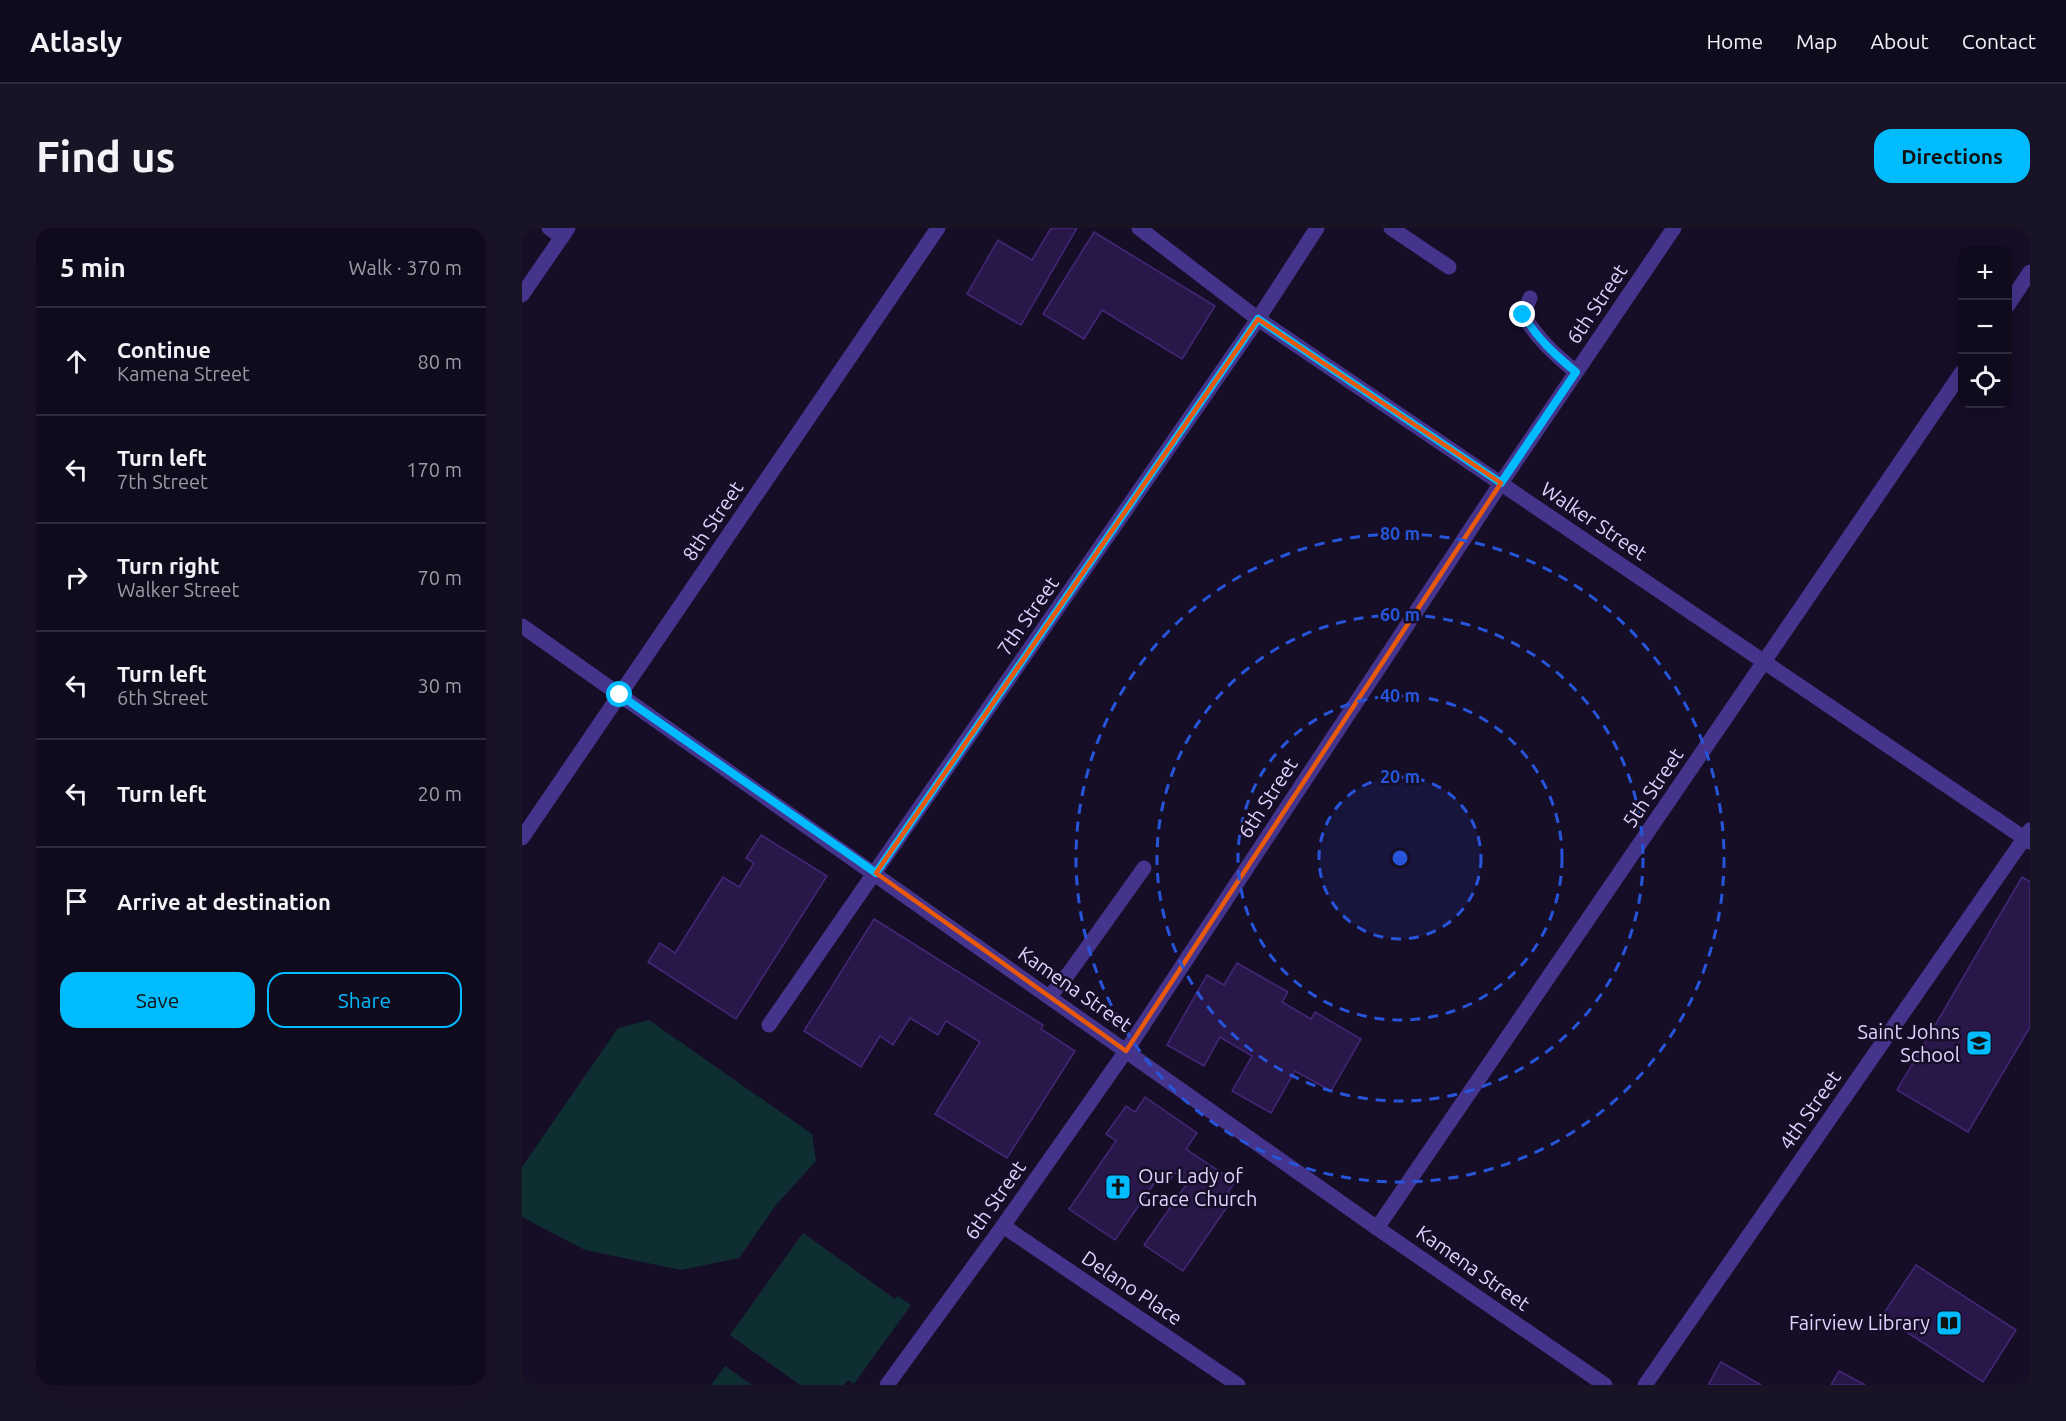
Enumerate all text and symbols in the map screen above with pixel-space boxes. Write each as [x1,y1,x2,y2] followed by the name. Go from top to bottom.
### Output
[30,26,122,57] text: Atlasly
[1706,29,1763,53] text: Home
[1796,29,1837,53] text: Map
[1870,29,1929,53] text: About
[1962,29,2036,53] text: Contact
[1874,129,2030,183] button: Directions
[36,133,175,180] text: Find us
[1958,246,2012,408] map controls
[1958,246,2012,300] button: +
[60,253,126,282] text: 5 min
[349,256,462,279] text: Walk · 370 m
[1562,259,1632,348] street label: 6th Street
[1958,300,2012,354] button: −
[1509,301,1535,327] route end
[117,337,211,362] text: Continue
[60,345,93,378] icon: ahead
[418,350,462,373] text: 80 m
[1958,354,2012,408] button: locate
[117,362,250,385] text: Kamena Street
[117,445,207,470] text: Turn left
[60,453,93,486] icon: left
[406,458,462,481] text: 170 m
[117,470,208,493] text: 7th Street
[678,476,748,565] street label: 8th Street
[1537,477,1652,564] street label: Walker Street
[1380,523,1420,543] text: 80 m
[117,553,219,578] text: Turn right
[60,561,93,594] icon: right
[418,566,462,589] text: 70 m
[992,572,1063,660] street label: 7th Street
[117,578,239,601] text: Walker Street
[1380,604,1420,624] text: 60 m
[117,661,207,686] text: Turn left
[60,669,93,702] icon: left
[418,674,462,697] text: 30 m
[606,681,632,707] route start
[1380,685,1420,705] text: 40 m
[117,686,208,709] text: 6th Street
[1618,743,1688,832] street label: 5th Street
[1233,753,1302,842] street label: 6th Street
[1380,766,1420,786] text: 20 m
[60,777,93,810] icon: left
[117,781,207,806] text: Turn left
[418,782,462,805] text: 20 m
[1390,848,1410,868] centre of rings
[60,885,93,918] icon: arrive
[117,889,331,914] text: Arrive at destination
[1014,941,1136,1036] street label: Kamena Street
[60,972,255,1028] button: Save
[267,972,462,1028] button: Share
[1857,1020,1960,1066] place label: Saint Johns School
[1964,1028,1994,1058] school or university icon: Saint Johns School
[1774,1066,1845,1154] street label: 4th Street
[959,1156,1030,1244] street label: 6th Street
[1138,1164,1257,1210] place label: Our Lady of Grace Church
[1103,1172,1133,1202] church icon: Our Lady of Grace Church
[1412,1220,1534,1315] street label: Kamena Street
[1078,1246,1187,1330] street label: Delano Place
[1934,1308,1964,1338] library icon: Fairview Library
[1789,1311,1930,1334] place label: Fairview Library

